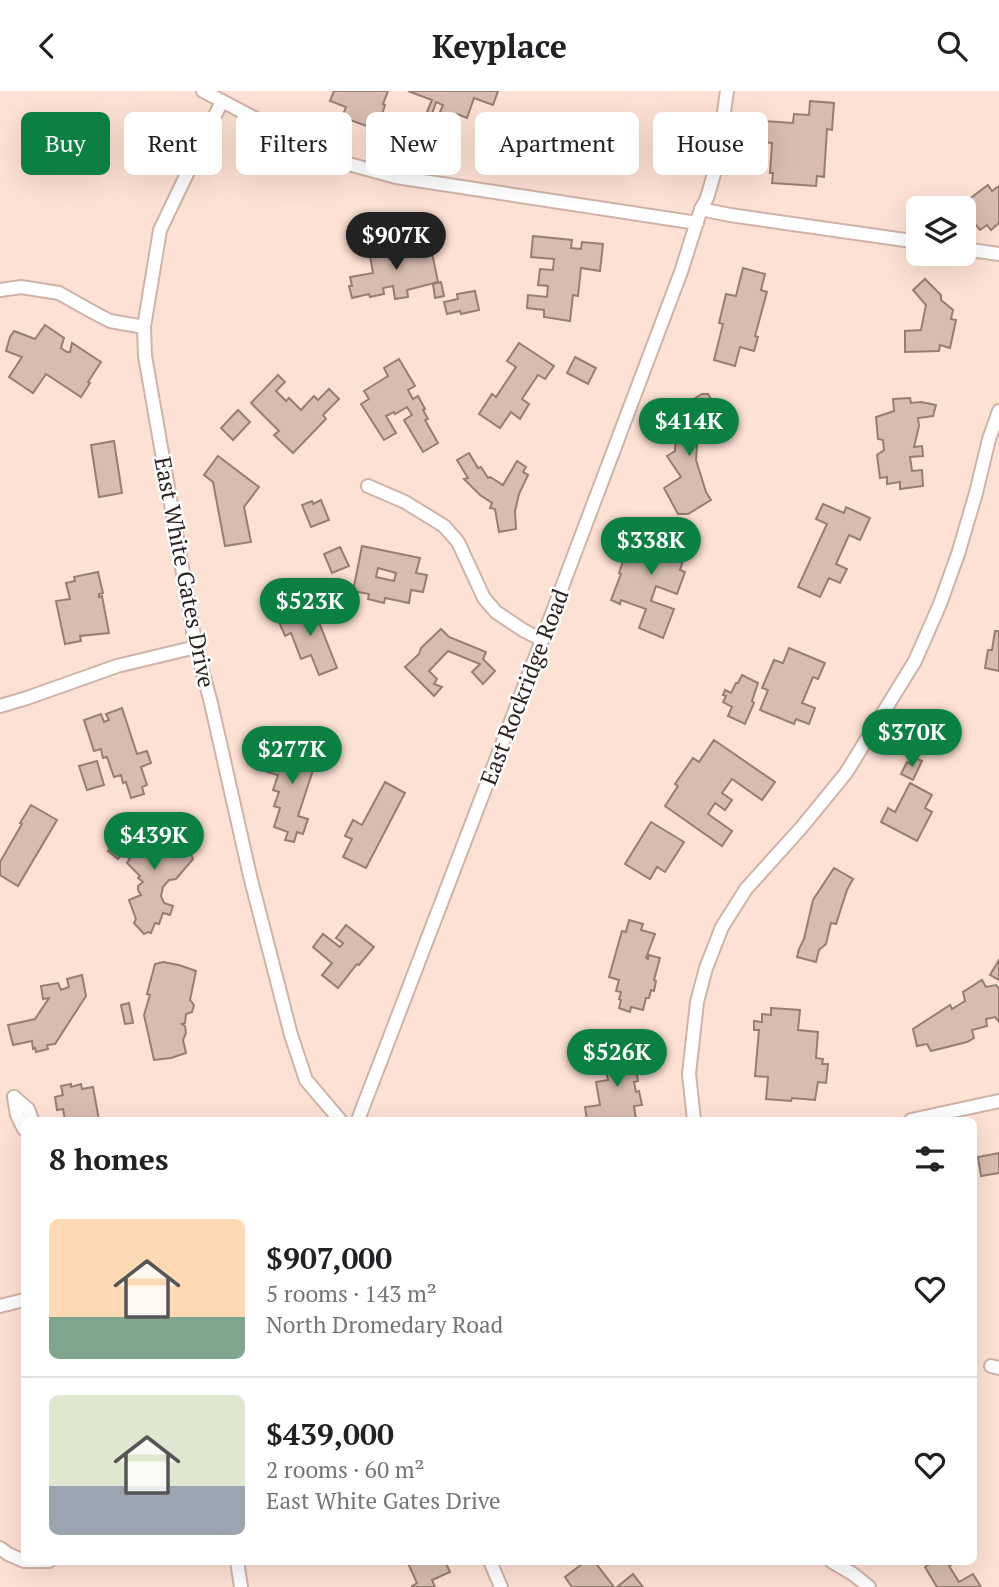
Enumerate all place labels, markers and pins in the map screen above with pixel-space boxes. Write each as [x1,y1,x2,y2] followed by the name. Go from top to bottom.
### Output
[347,213,445,272] pin: $907K
[640,399,738,458] pin: $414K
[602,517,700,577] pin: $338K
[261,579,359,638] pin: $523K
[863,709,961,769] pin: $370K
[243,727,341,786] pin: $277K
[105,813,203,872] pin: $439K
[568,1030,666,1089] pin: $526K

